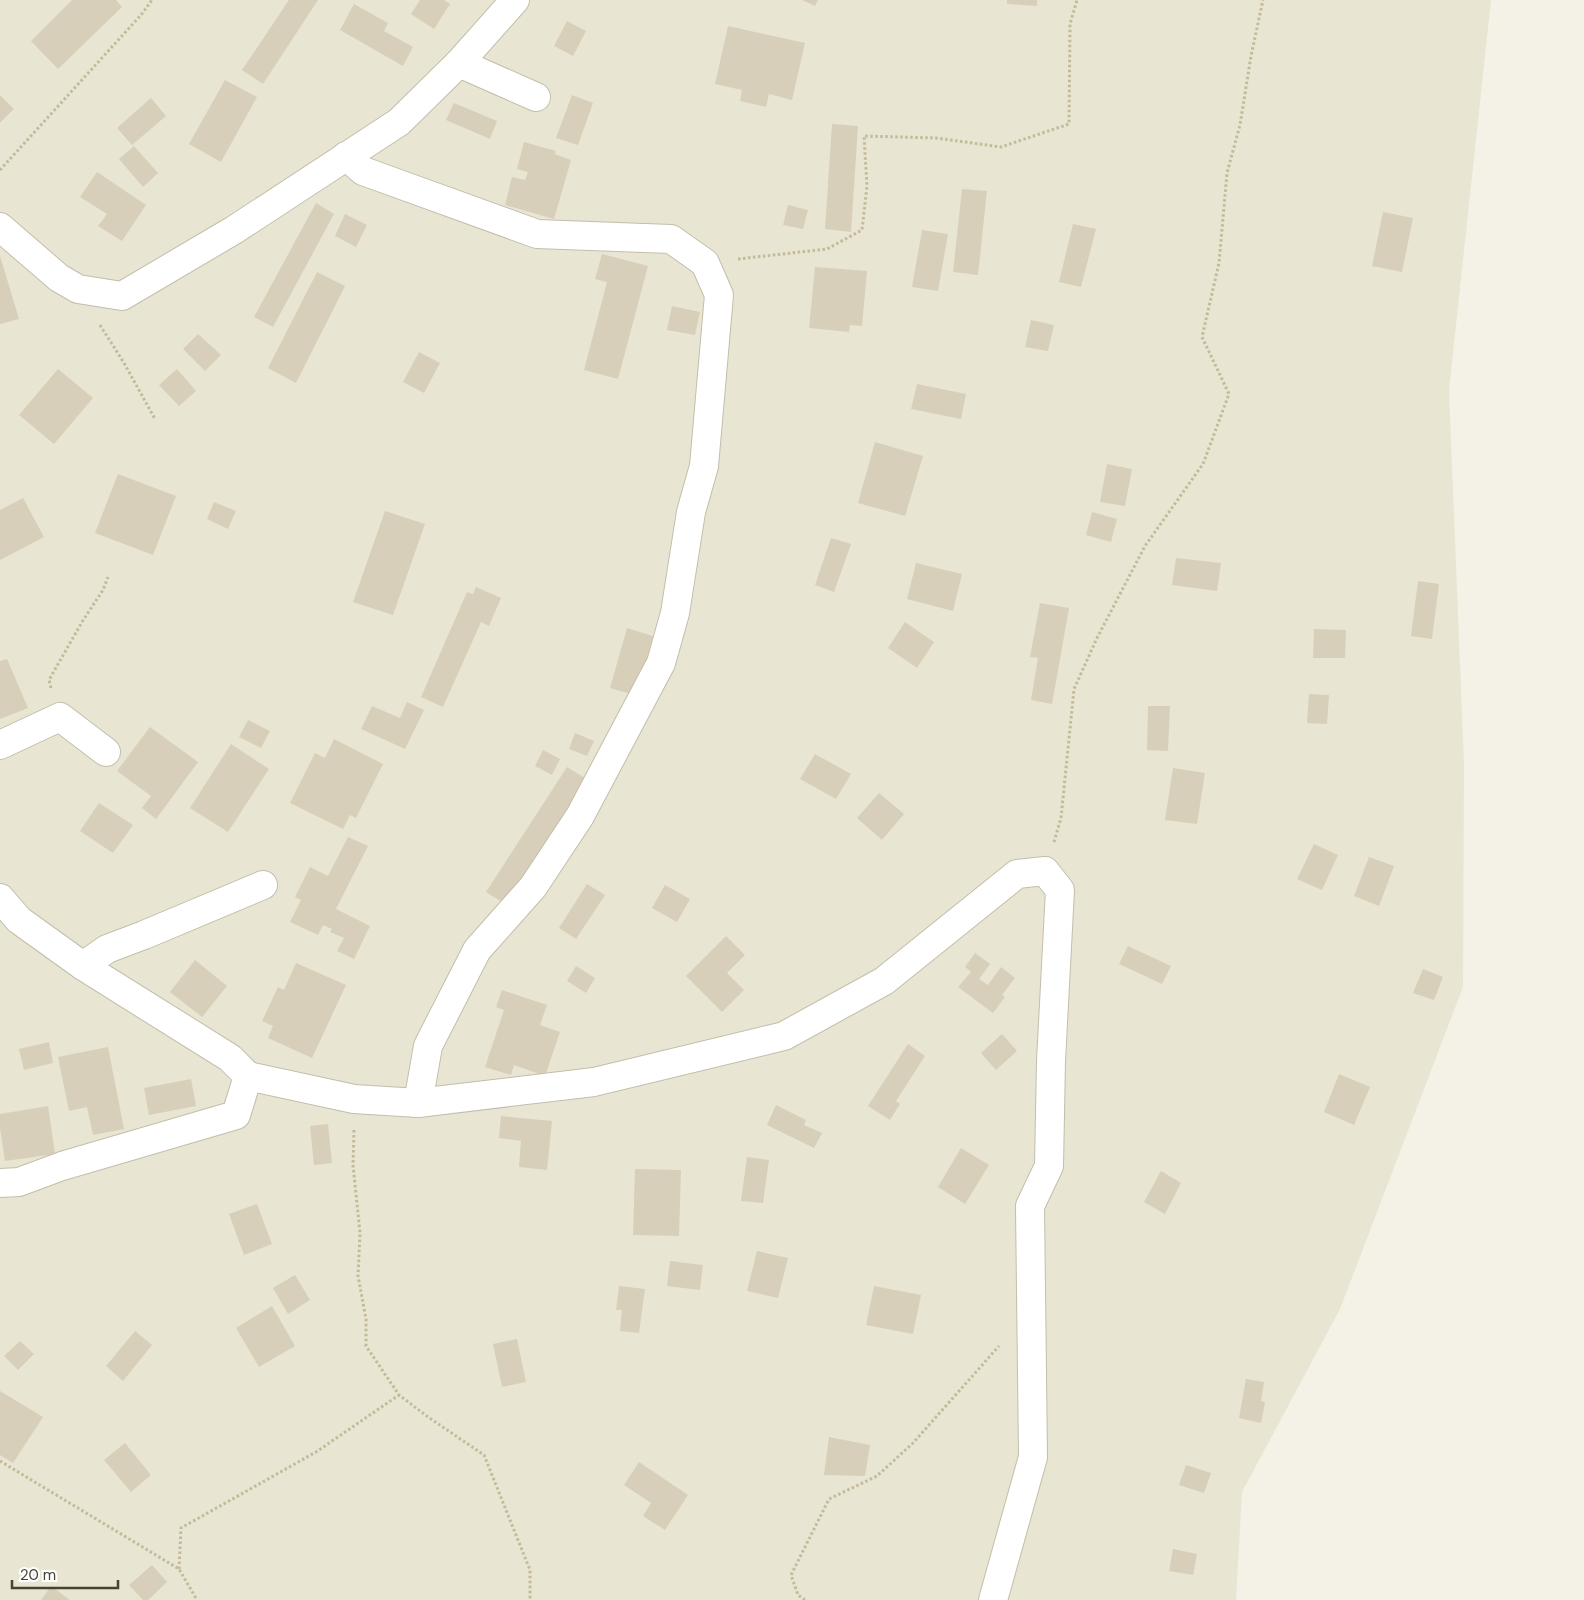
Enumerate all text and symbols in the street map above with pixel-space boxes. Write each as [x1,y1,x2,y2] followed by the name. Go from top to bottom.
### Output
[12,1558,119,1590] scale bar
[20,1565,56,1585] text: 20 m

